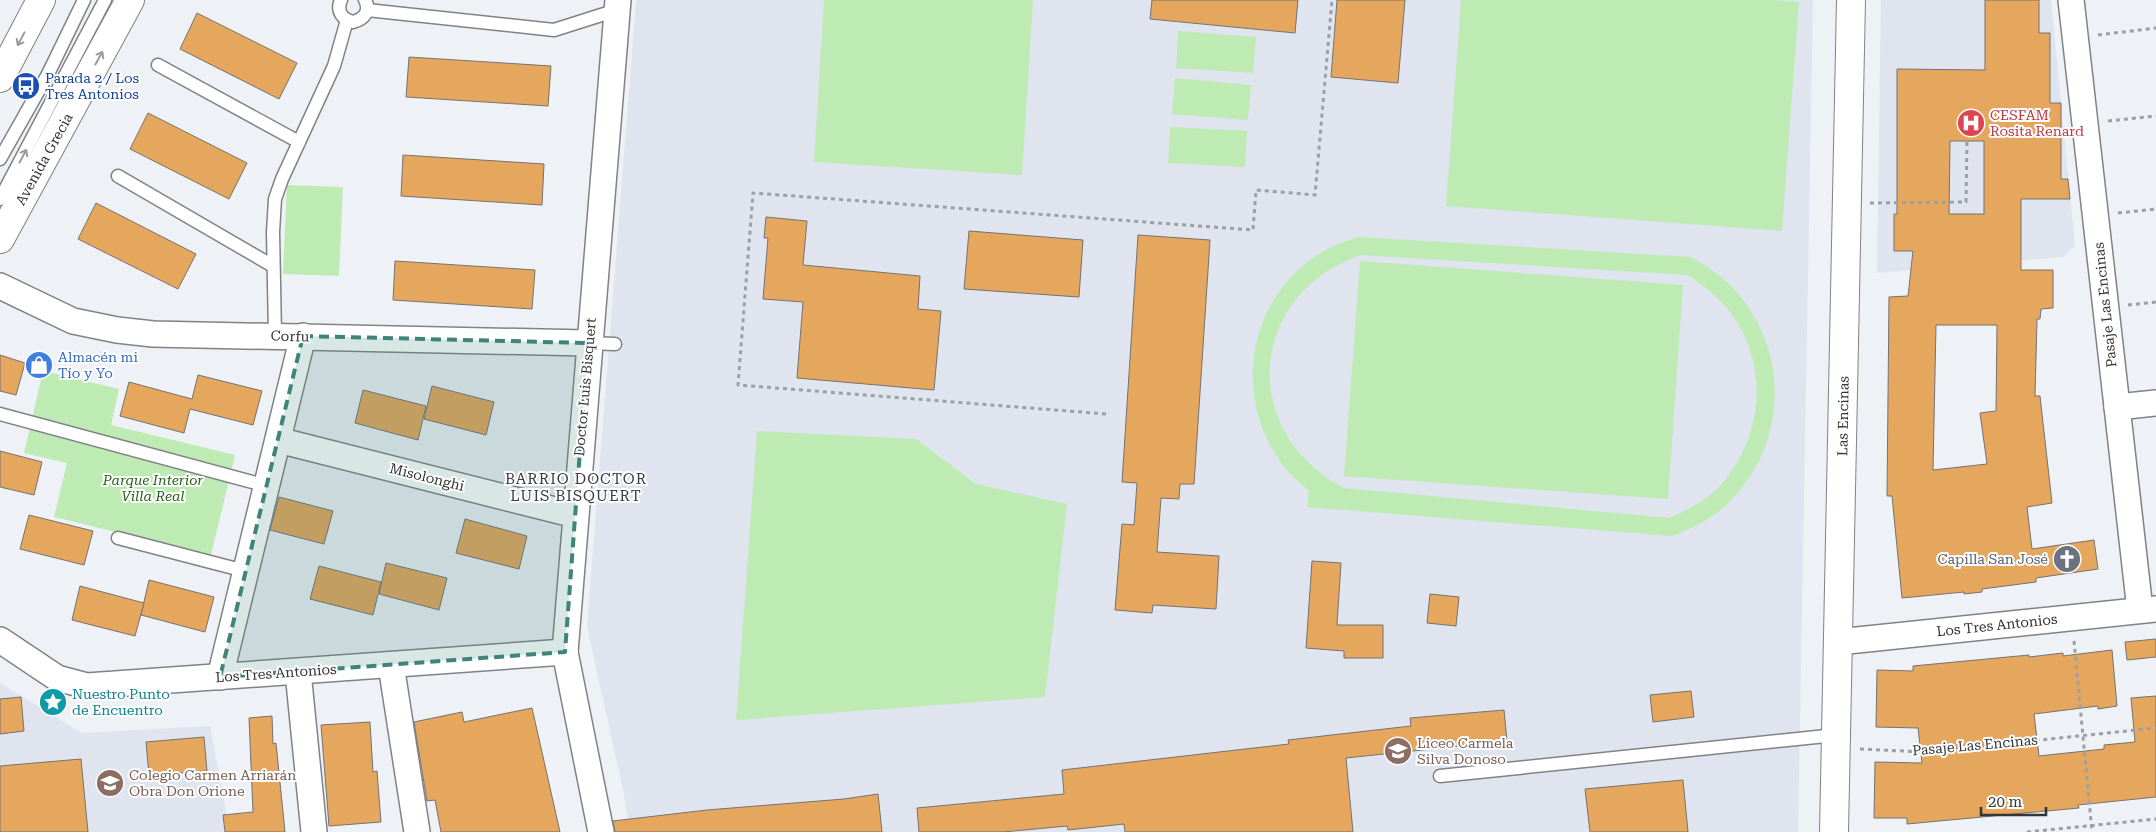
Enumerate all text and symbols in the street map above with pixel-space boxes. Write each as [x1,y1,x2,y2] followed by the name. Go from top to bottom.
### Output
[16,31,26,46] one-way arrow
[94,52,104,66] one-way arrow
[45,70,140,102] place label: Parada 2 / Los Tres Antonios
[11,71,41,101] bus stop icon: Parada 2 / Los Tres Antonios
[1990,107,2084,139] place label: CESFAM Rosita Renard
[1956,108,1986,138] hospital icon: CESFAM Rosita Renard
[12,110,76,208] street label: Avenida Grecia
[19,149,28,164] one-way arrow
[2090,241,2120,368] street label: Pasaje Las Encinas
[571,317,599,457] street label: Doctor Luis Bisquert
[270,327,310,345] street label: Corfu
[58,349,138,381] place label: Almacén mi Tío y Yo
[24,350,54,380] shop icon: Almacén mi Tío y Yo
[1834,375,1852,456] street label: Las Encinas
[388,460,467,494] street label: Misolonghi
[505,470,647,505] district label: BARRIO DOCTOR LUIS BISQUERT
[102,472,203,504] park label: Parque Interior Villa Real
[2052,544,2082,574] church icon: Capilla San José
[1937,551,2048,567] place label: Capilla San José
[1936,611,2059,639] street label: Los Tres Antonios
[215,661,337,685] street label: Los Tres Antonios
[72,686,170,718] place label: Nuestro Punto de Encuentro
[38,687,68,717] place icon: Nuestro Punto de Encuentro
[1912,732,2039,758] street label: Pasaje Las Encinas
[1417,735,1514,767] place label: Liceo Carmela Silva Donoso
[1383,736,1413,766] school or university icon: Liceo Carmela Silva Donoso
[129,767,296,799] place label: Colegio Carmen Arriarán Obra Don Orione
[95,768,125,798] school or university icon: Colegio Carmen Arriarán Obra Don Orione
[1981,784,2046,816] scale bar
[1988,793,2023,811] text: 20 m

